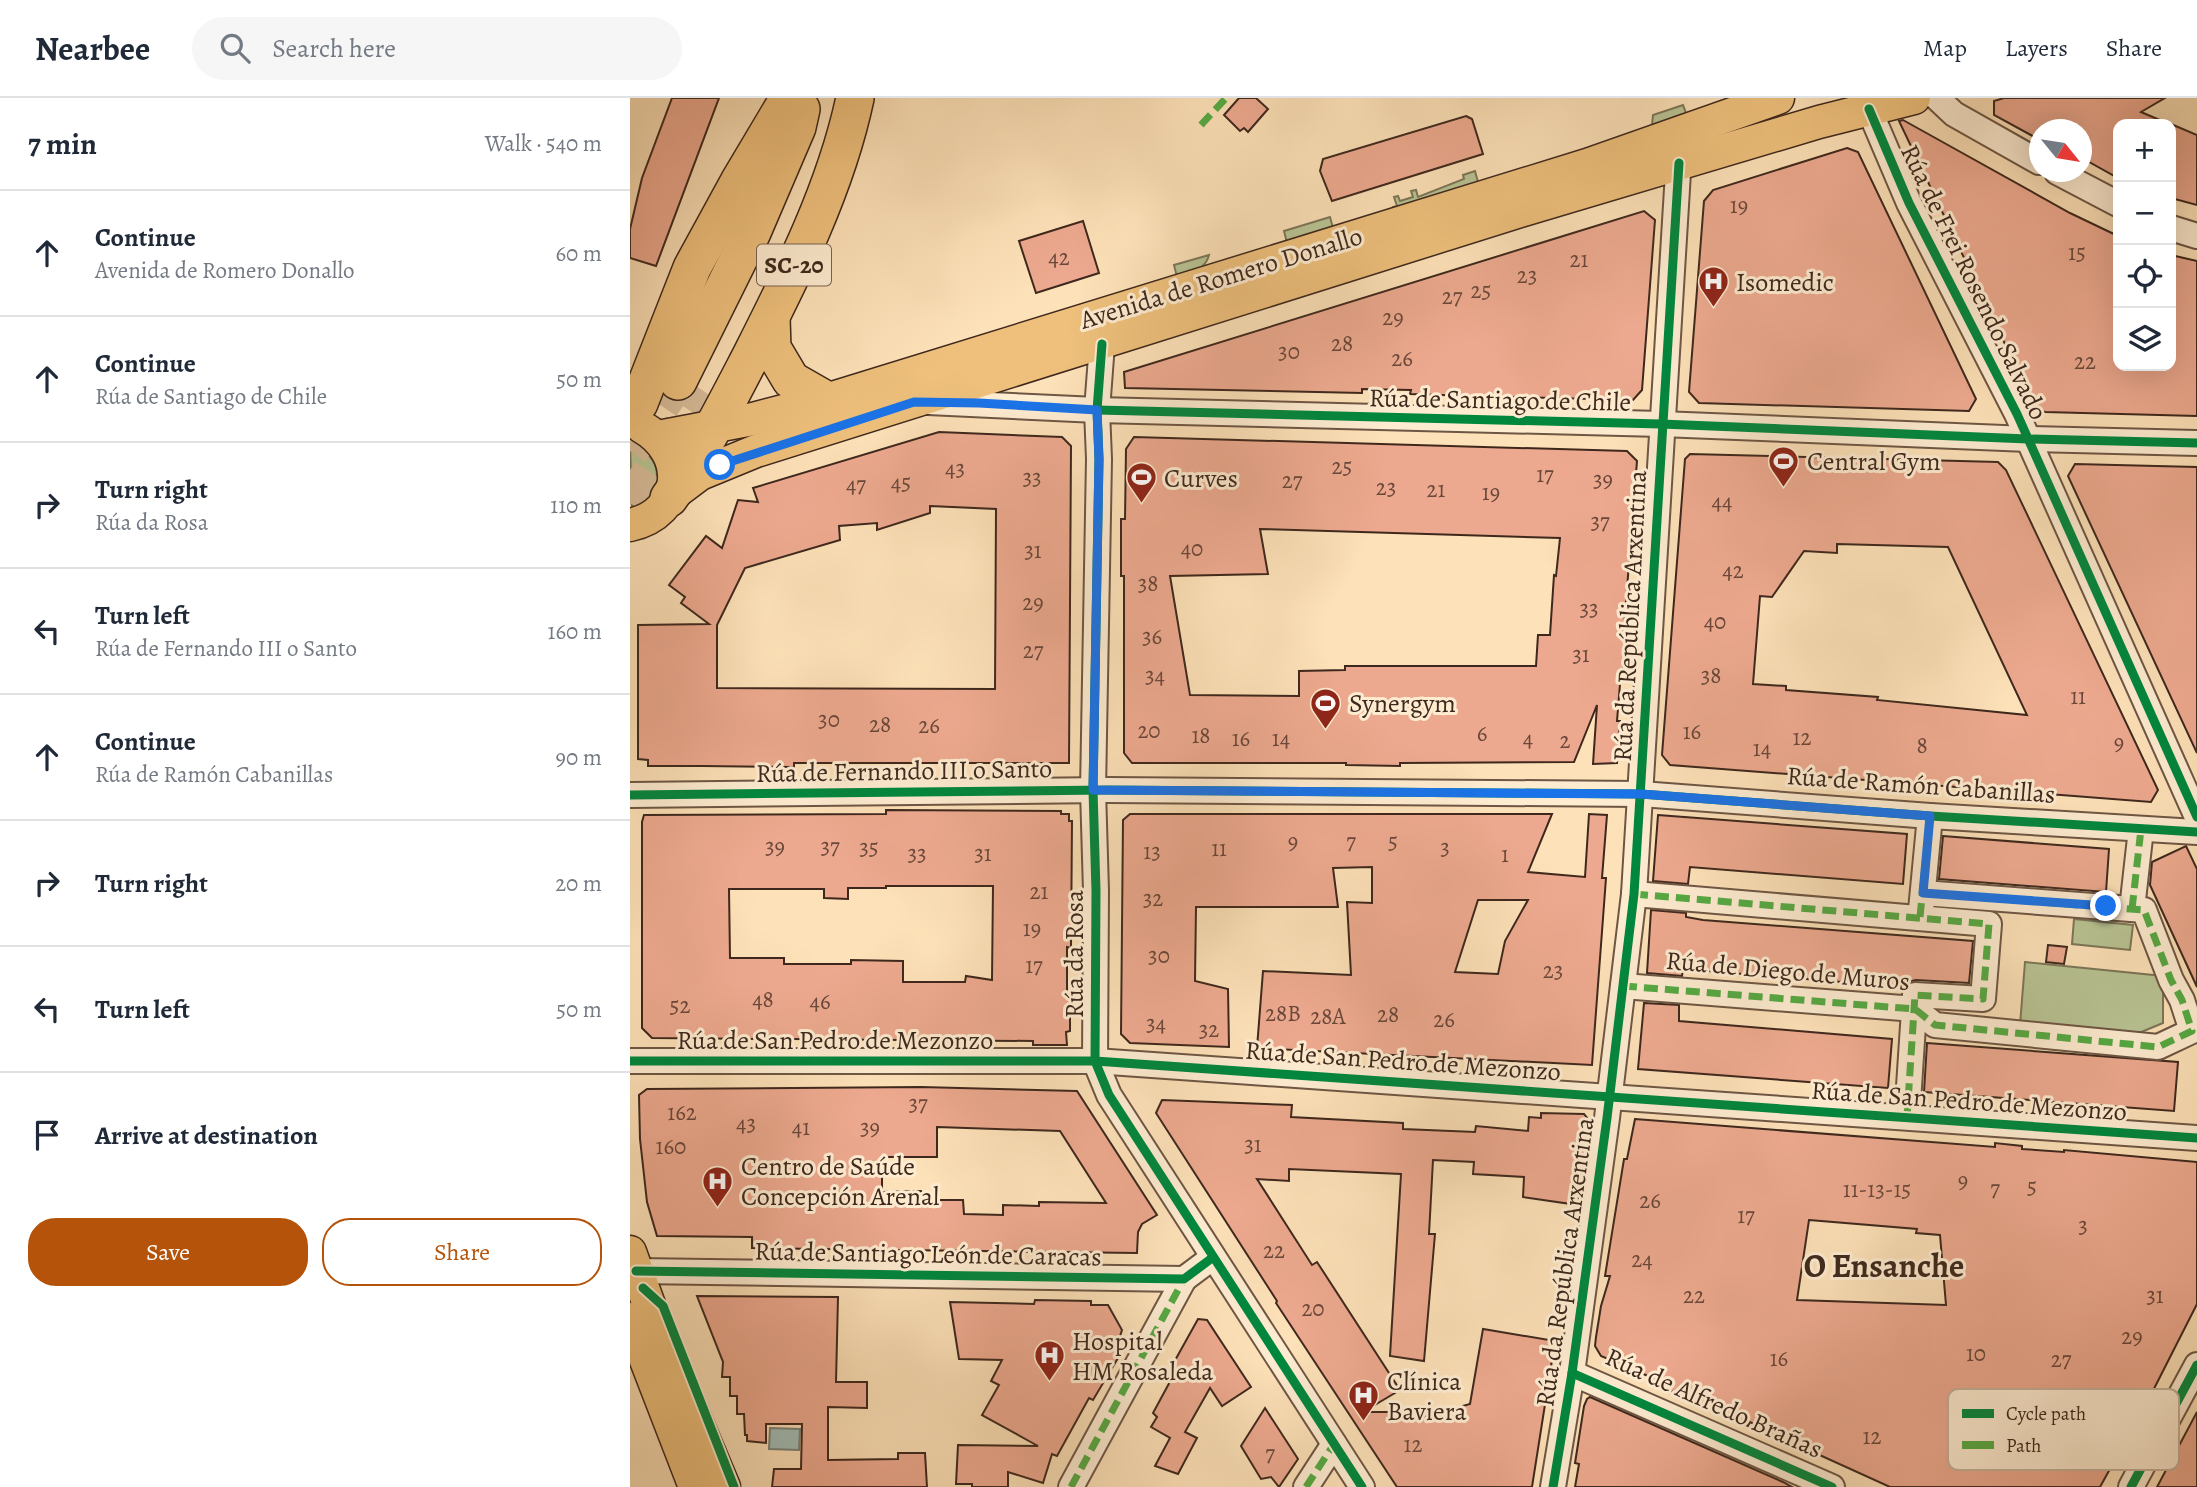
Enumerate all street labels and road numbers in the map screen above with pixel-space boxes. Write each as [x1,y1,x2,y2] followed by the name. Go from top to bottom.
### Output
[1892,139,2056,426] street label: Rúa de Frei Rosendo Salvado
[1075,218,1366,338] street label: Avenida de Romero Donallo
[757,244,831,286] road number: SC-20
[1369,380,1631,420] street label: Rúa de Santiago de Chile
[1605,469,1655,763] street label: Rúa da República Arxentina
[756,751,1052,791] street label: Rúa de Fernando III o Santo
[1785,758,2057,812] street label: Rúa de Ramón Cabanillas
[1057,890,1092,1018] street label: Rúa da Rosa
[1665,943,1911,999] street label: Rúa de Diego de Muros
[677,1023,993,1058] street label: Rúa de San Pedro de Mezonzo
[1244,1033,1562,1089] street label: Rúa de San Pedro de Mezonzo
[1810,1073,2128,1129] street label: Rúa de San Pedro de Mezonzo
[1527,1115,1603,1409] street label: Rúa da República Arxentina
[754,1233,1102,1275] street label: Rúa de Santiago León de Caracas
[1600,1339,1828,1467] street label: Rúa de Alfredo Brañas

